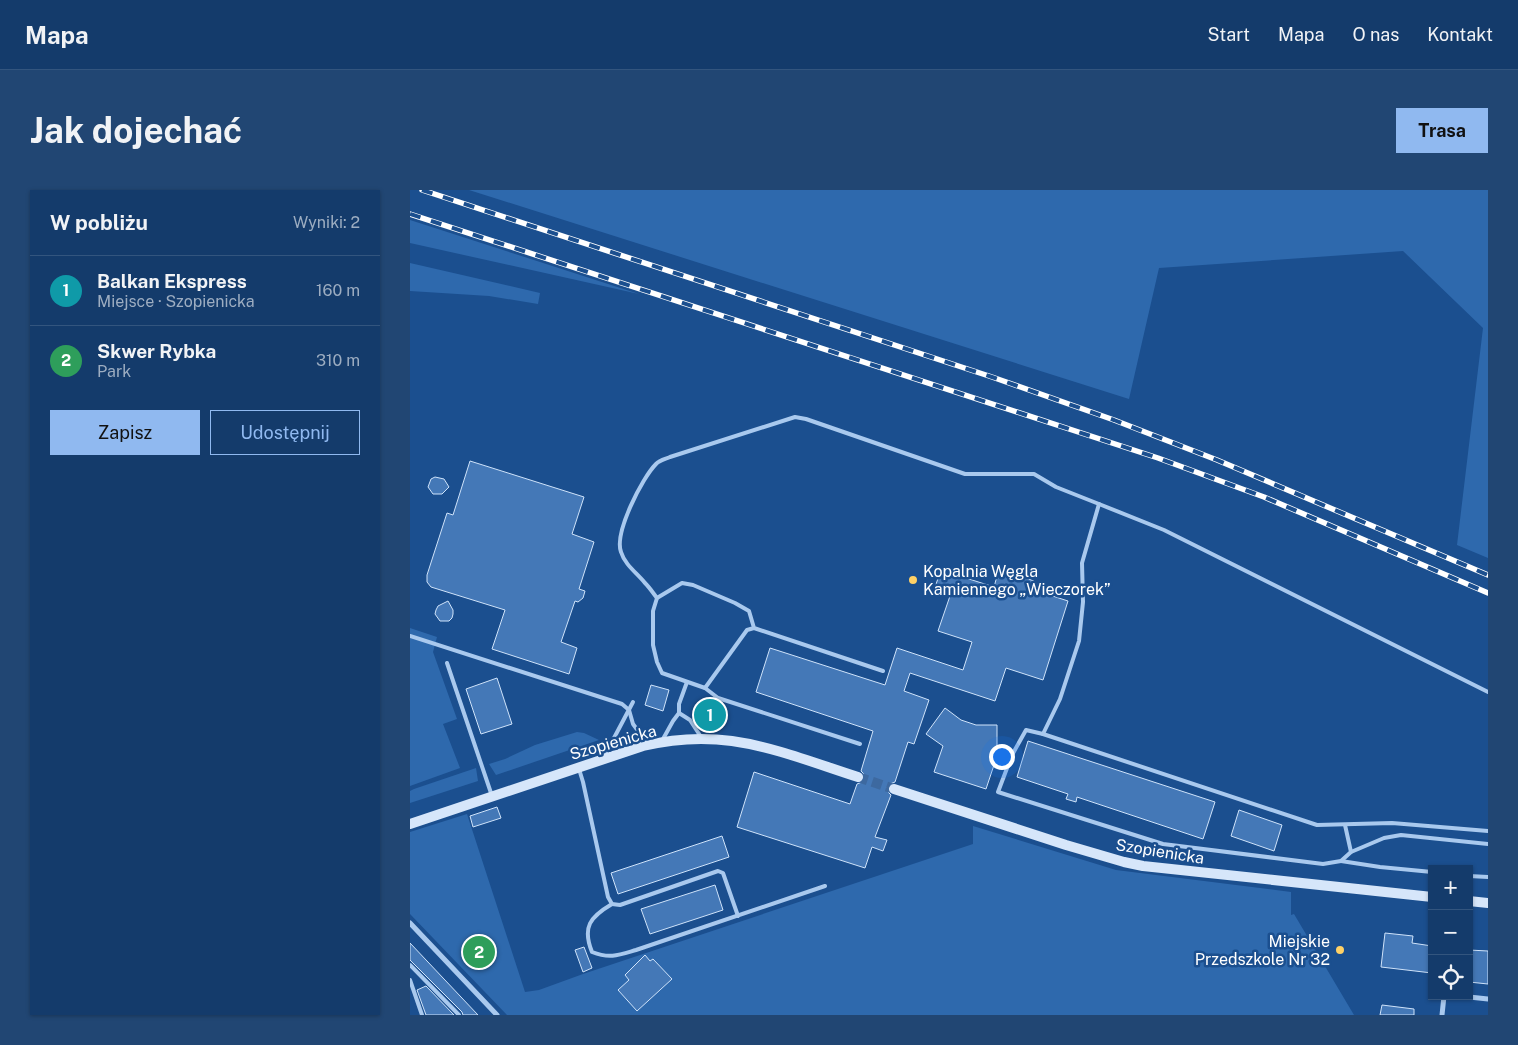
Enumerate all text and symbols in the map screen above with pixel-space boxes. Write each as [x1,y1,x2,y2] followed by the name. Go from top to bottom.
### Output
[25,21,89,49] text: Mapa
[1208,24,1250,45] text: Start
[1278,24,1324,45] text: Mapa
[1352,24,1399,45] text: O nas
[1427,24,1493,45] text: Kontakt
[1396,108,1488,153] button: Trasa
[30,110,242,151] text: Jak dojechać
[50,210,148,235] text: W pobliżu
[293,213,360,232] text: Wyniki: 2
[97,270,247,292] text: Balkan Ekspress
[63,281,69,300] text: 1
[316,281,360,300] text: 160 m
[97,292,255,311] text: Miejsce · Szopienicka
[97,340,216,362] text: Skwer Rybka
[61,351,71,370] text: 2
[316,351,360,370] text: 310 m
[97,362,131,381] text: Park
[50,410,200,455] button: Zapisz
[210,410,360,455] button: Udostępnij
[923,562,1111,599] place label: Kopalnia Węgla Kamiennego „Wieczorek”
[907,574,919,586] marker: Kopalnia Węgla Kamiennego „Wieczorek”
[694,696,726,734] pin: 1
[568,721,659,764] street label: Szopienicka
[989,744,1015,770] your location
[1114,835,1205,868] street label: Szopienicka
[1428,865,1473,1000] map controls
[1428,865,1473,910] button: +
[1428,910,1473,955] button: −
[1195,932,1330,969] place label: Miejskie Przedszkole Nr 32
[463,933,495,971] pin: 2
[1334,944,1346,956] marker: Miejskie Przedszkole Nr 32
[1428,955,1473,1000] button: locate

